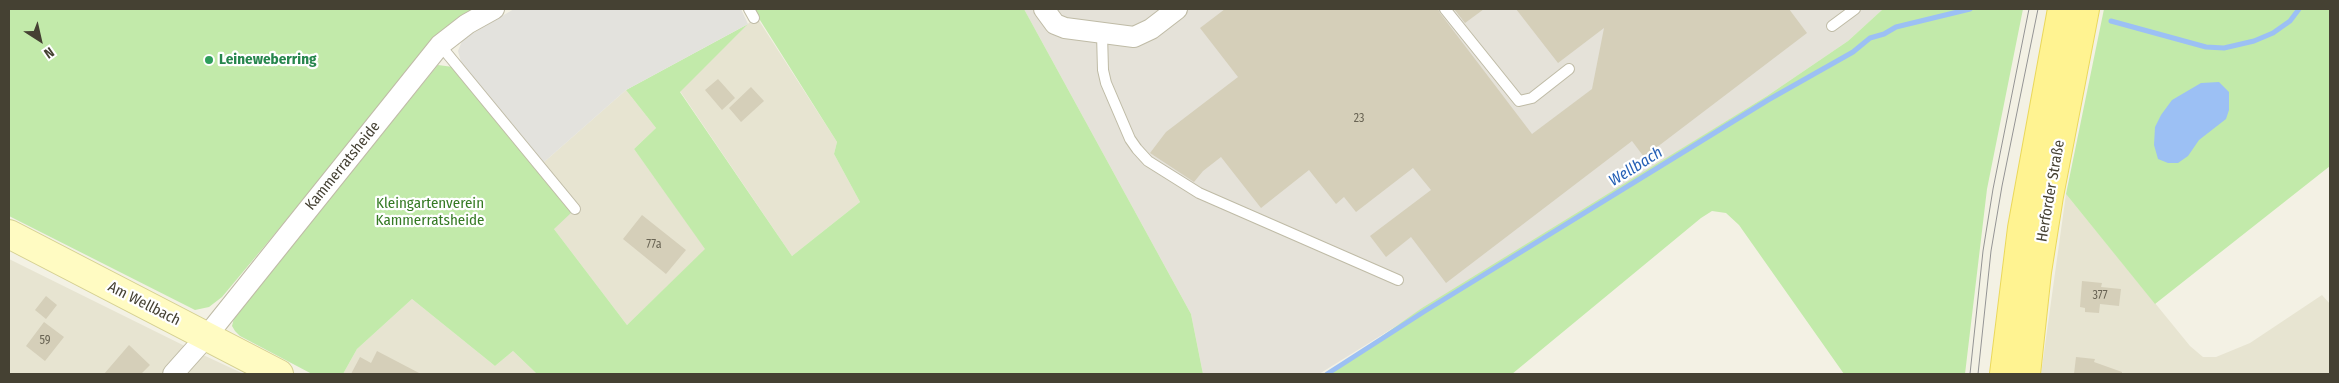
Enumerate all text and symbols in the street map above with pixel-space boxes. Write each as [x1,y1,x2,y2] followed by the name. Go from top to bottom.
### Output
[15,15,65,65] north arrow
[41,43,57,62] text: N
[219,51,316,69] place label: Leineweberring
[203,54,215,66] marker: Leineweberring
[1354,112,1364,126] house number: 23
[302,118,384,214] street label: Kammerratsheide
[2033,139,2069,243] street label: Herforder Straße
[1606,143,1666,191] water label: Wellbach
[376,195,484,230] park label: Kleingartenverein Kammerratsheide
[646,238,662,252] house number: 77a
[105,278,183,330] street label: Am Wellbach
[2092,289,2108,303] house number: 377
[39,334,51,348] house number: 59

